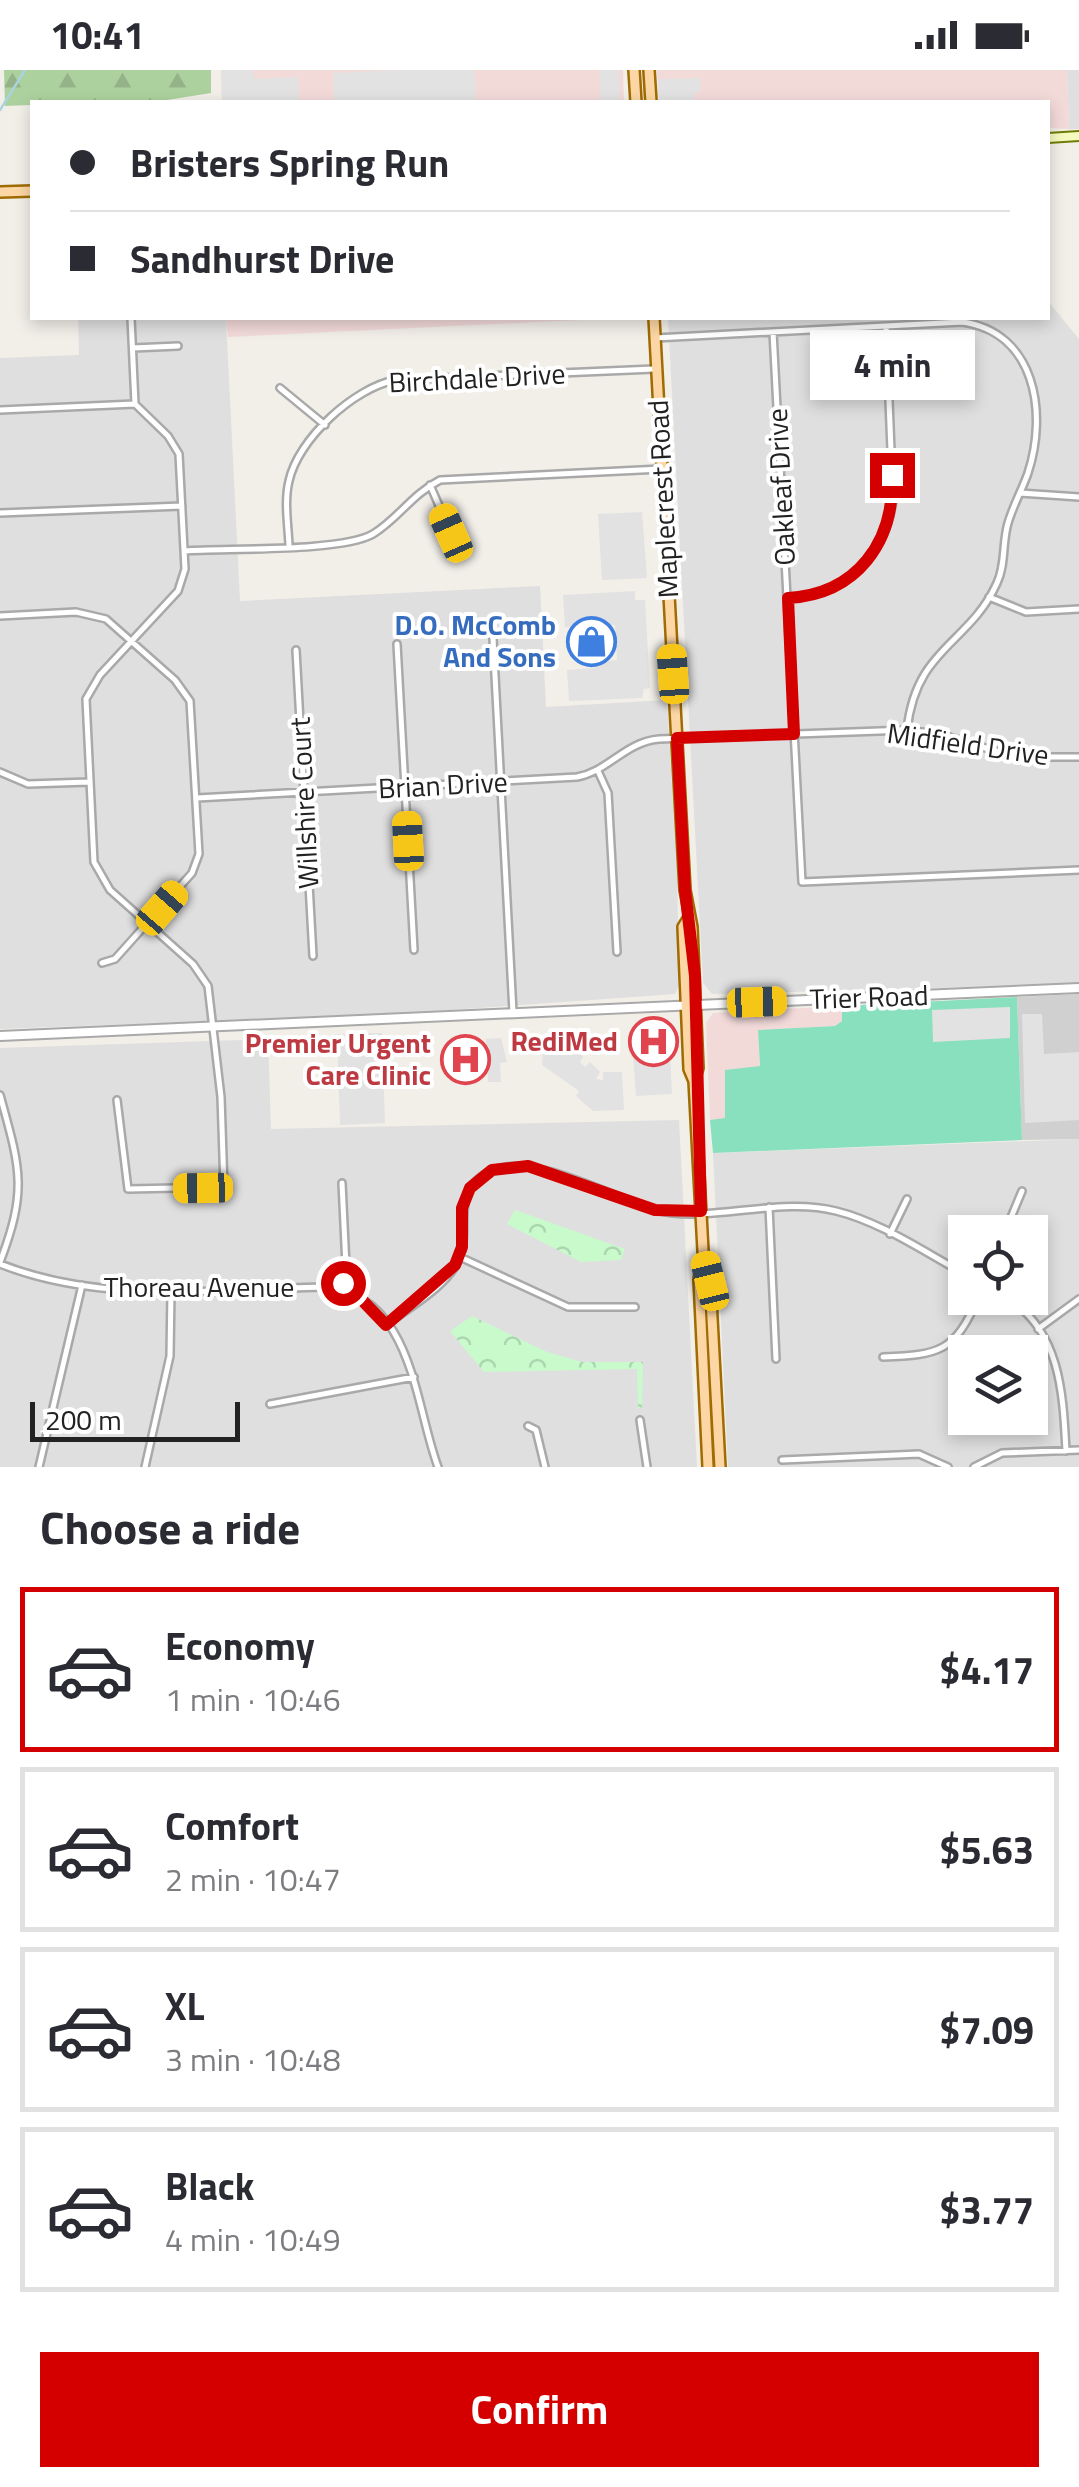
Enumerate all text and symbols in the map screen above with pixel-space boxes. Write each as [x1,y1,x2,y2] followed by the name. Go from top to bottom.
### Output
[50,6,145,64] text: 10:41
[130,134,449,192] text: Bristers Spring Run
[130,230,394,288] text: Sandhurst Drive
[810,330,974,400] callout: 4 min
[854,341,931,389] text: 4 min
[388,351,566,404] street label: Birchdale Drive
[636,399,689,599] street label: Maplecrest Road
[755,407,806,567] street label: Oakleaf Drive
[870,453,915,498] route end
[425,499,477,567] car
[394,603,556,678] place label: D.O. McComb And Sons
[565,615,617,667] shop icon: D.O. McComb And Sons
[656,643,690,705] car
[885,711,1052,776] street label: Midfield Drive
[278,716,329,890] street label: Willshire Court
[377,760,509,809] street label: Brian Drive
[391,810,425,872] car
[131,876,193,940] car
[809,973,929,1020] street label: Trier Road
[726,986,788,1018] car
[627,1015,679,1067] hospital icon: RediMed
[510,1019,618,1062] place label: RediMed
[245,1021,431,1096] place label: Premier Urgent Care Clinic
[440,1033,492,1085] hospital icon: Premier Urgent Care Clinic
[173,1172,233,1204] car
[948,1215,1048,1435] map controls
[948,1215,1048,1315] button: locate
[688,1248,732,1314] car
[321,1261,366,1306] route start
[104,1265,294,1308] street label: Thoreau Avenue
[948,1335,1048,1435] button: layers
[30,1397,240,1442] scale bar
[45,1398,122,1441] text: 200 m
[40,1493,300,1561] text: Choose a ride
[165,1617,315,1675] text: Economy
[45,1625,135,1715] icon: car
[939,1641,1034,1699] text: $4.17
[165,1675,341,1723] text: 1 min · 10:46
[165,1797,299,1855] text: Comfort
[45,1805,135,1895] icon: car
[939,1821,1034,1879] text: $5.63
[165,1855,341,1903] text: 2 min · 10:47
[165,1977,205,2035] text: XL
[45,1985,135,2075] icon: car
[939,2001,1034,2059] text: $7.09
[165,2035,341,2083] text: 3 min · 10:48
[165,2157,254,2215] text: Black
[45,2165,135,2255] icon: car
[939,2181,1034,2239] text: $3.77
[165,2215,341,2263] text: 4 min · 10:49
[40,2352,1039,2467] button: Confirm

